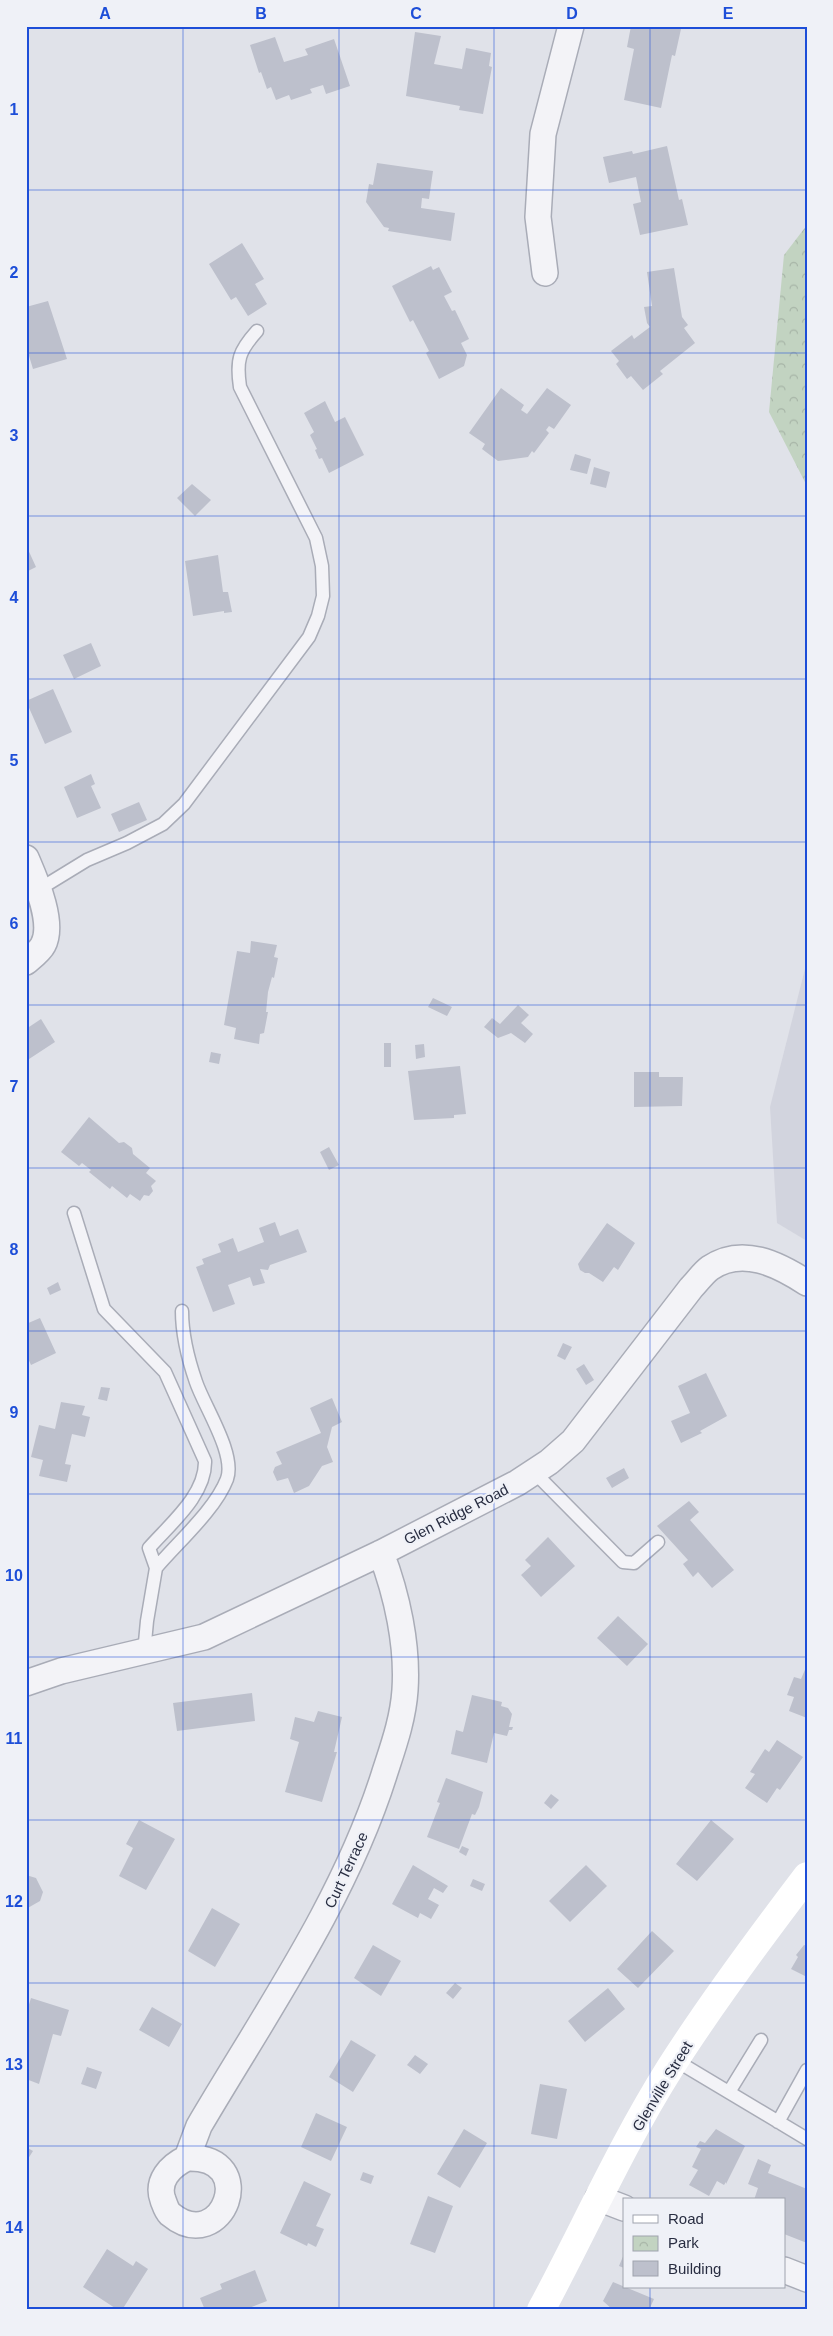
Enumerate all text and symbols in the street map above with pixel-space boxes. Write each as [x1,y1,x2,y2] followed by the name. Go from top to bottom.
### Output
[99,5,111,22] text: A
[255,5,267,22] text: B
[410,5,422,22] text: C
[566,5,578,22] text: D
[723,5,734,22] text: E
[10,101,19,118] text: 1
[10,264,19,281] text: 2
[10,427,19,444] text: 3
[10,589,19,606] text: 4
[10,752,19,769] text: 5
[10,915,19,932] text: 6
[10,1078,19,1095] text: 7
[10,1241,19,1258] text: 8
[10,1404,19,1421] text: 9
[401,1480,511,1548] street label: Glen Ridge Road
[5,1567,23,1584] text: 10
[6,1730,23,1747] text: 11
[321,1829,371,1911] street label: Curt Terrace
[5,1893,23,1910] text: 12
[629,2037,696,2134] street label: Glenville Street
[5,2056,23,2073] text: 13
[623,2198,786,2288] legend
[668,2210,704,2227] text: Road
[5,2219,23,2236] text: 14
[668,2234,699,2251] text: Park
[668,2260,721,2277] text: Building

